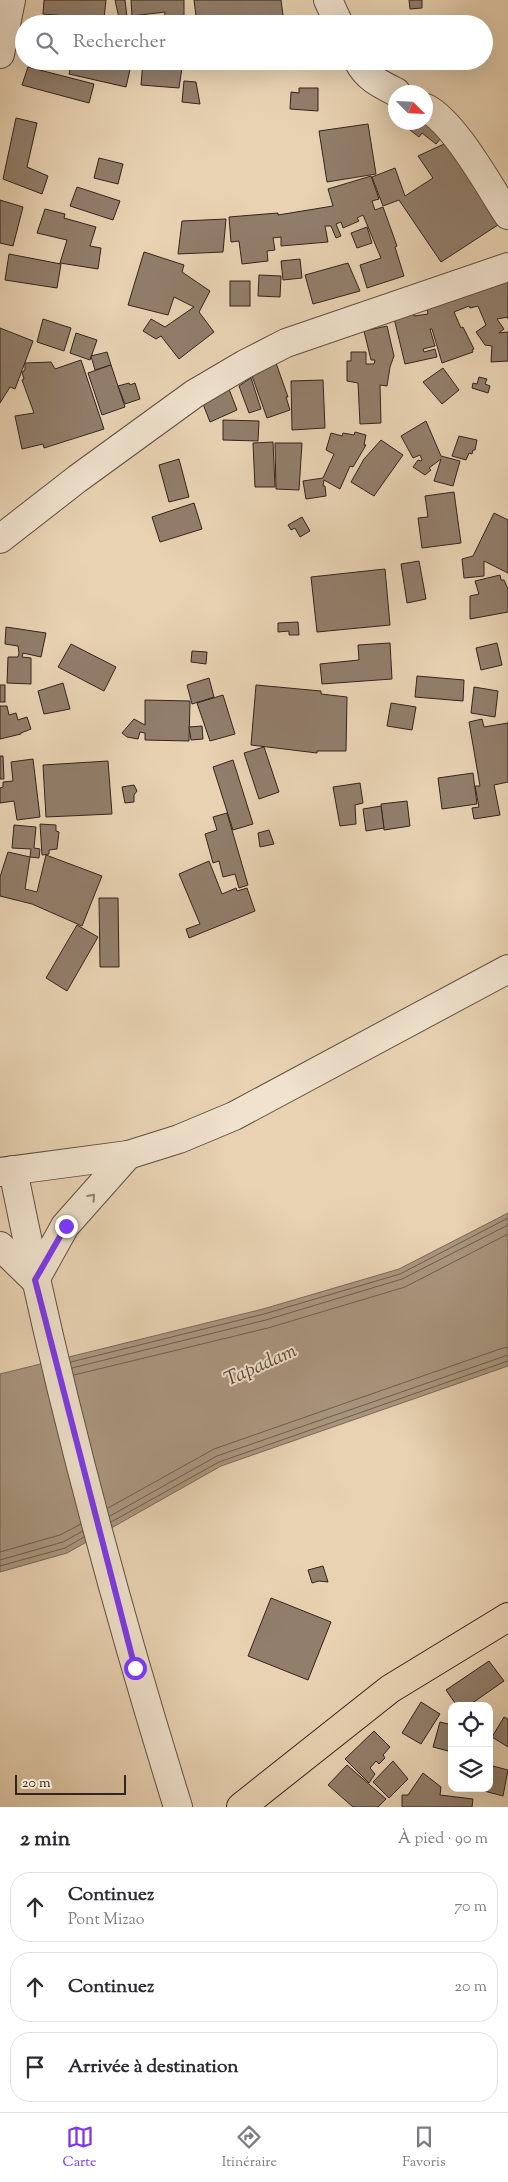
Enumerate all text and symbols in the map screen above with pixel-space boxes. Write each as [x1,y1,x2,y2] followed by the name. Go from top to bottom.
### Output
[15,15,493,70] search box
[33,29,61,57] icon: search
[73,29,166,56] text: Rechercher
[388,85,433,130] north arrow
[86,1194,95,1203] one-way arrow
[55,1215,78,1238] route end
[220,1337,302,1395] water label: Tapadam
[124,1657,147,1680] route start
[448,1702,493,1792] map controls
[448,1702,493,1747] button: locate
[448,1747,493,1792] button: layers
[15,1772,126,1795] scale bar
[22,1774,51,1794] text: 20 m
[20,1825,70,1855] text: 2 min
[398,1828,488,1851] text: À pied · 90 m
[68,1882,154,1909] text: Continuez
[21,1893,49,1921] icon: ahead
[454,1896,487,1919] text: 70 m
[68,1909,144,1932] text: Pont Mizao
[21,1973,49,2001] icon: ahead
[68,1974,154,2001] text: Continuez
[454,1976,487,1999] text: 20 m
[21,2053,49,2081] icon: arrive
[68,2054,239,2081] text: Arrivée à destination
[63,2123,97,2173] tab: Carte
[222,2123,277,2173] tab: Itinéraire
[402,2123,445,2173] tab: Favoris

